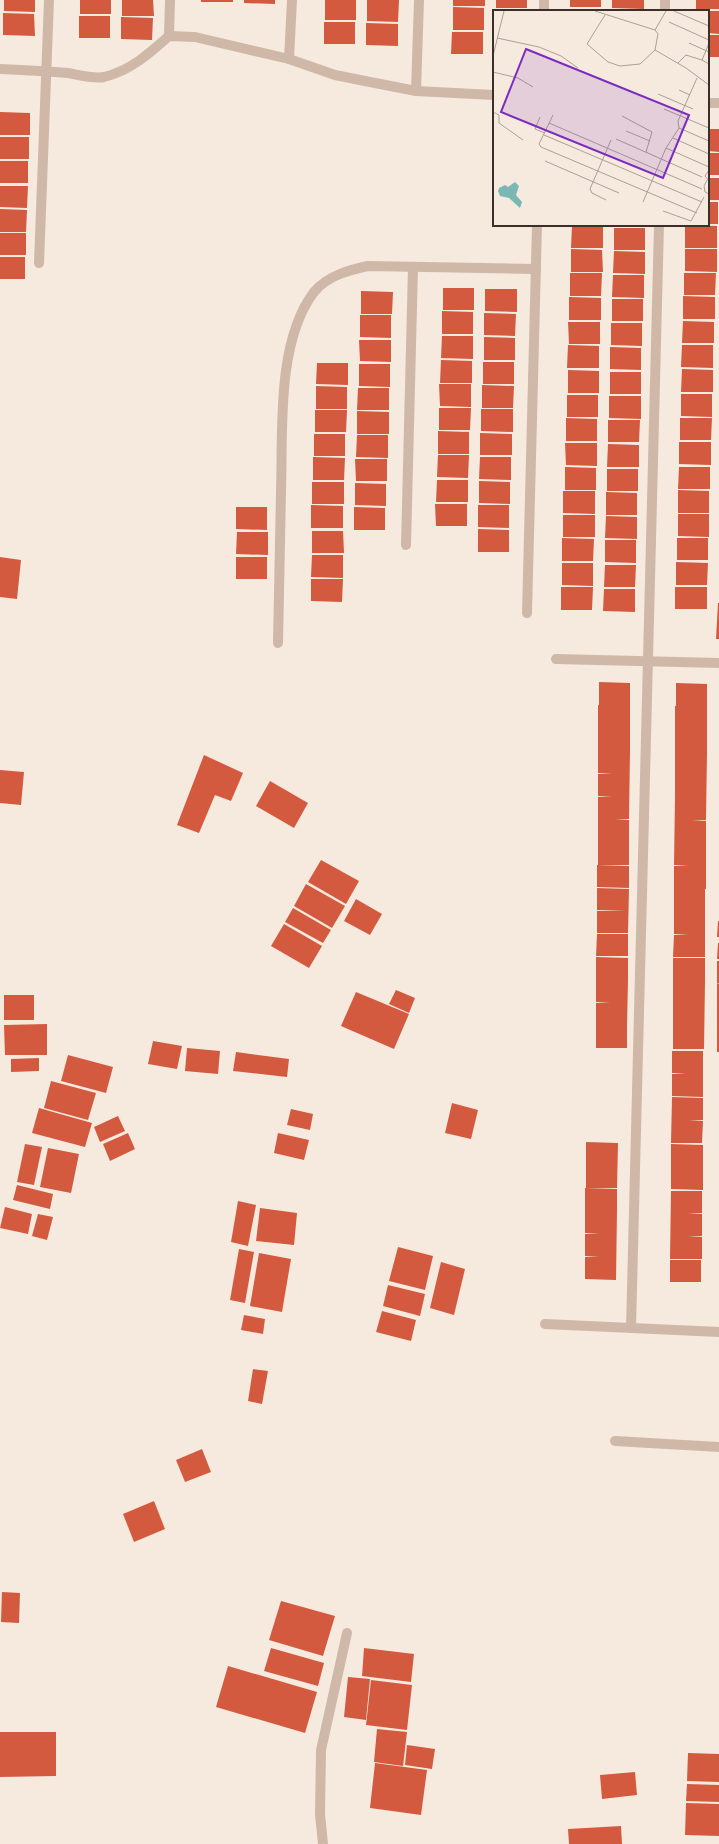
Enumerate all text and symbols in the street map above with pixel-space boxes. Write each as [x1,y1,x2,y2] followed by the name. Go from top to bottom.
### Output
[493,10,709,226] inset map

